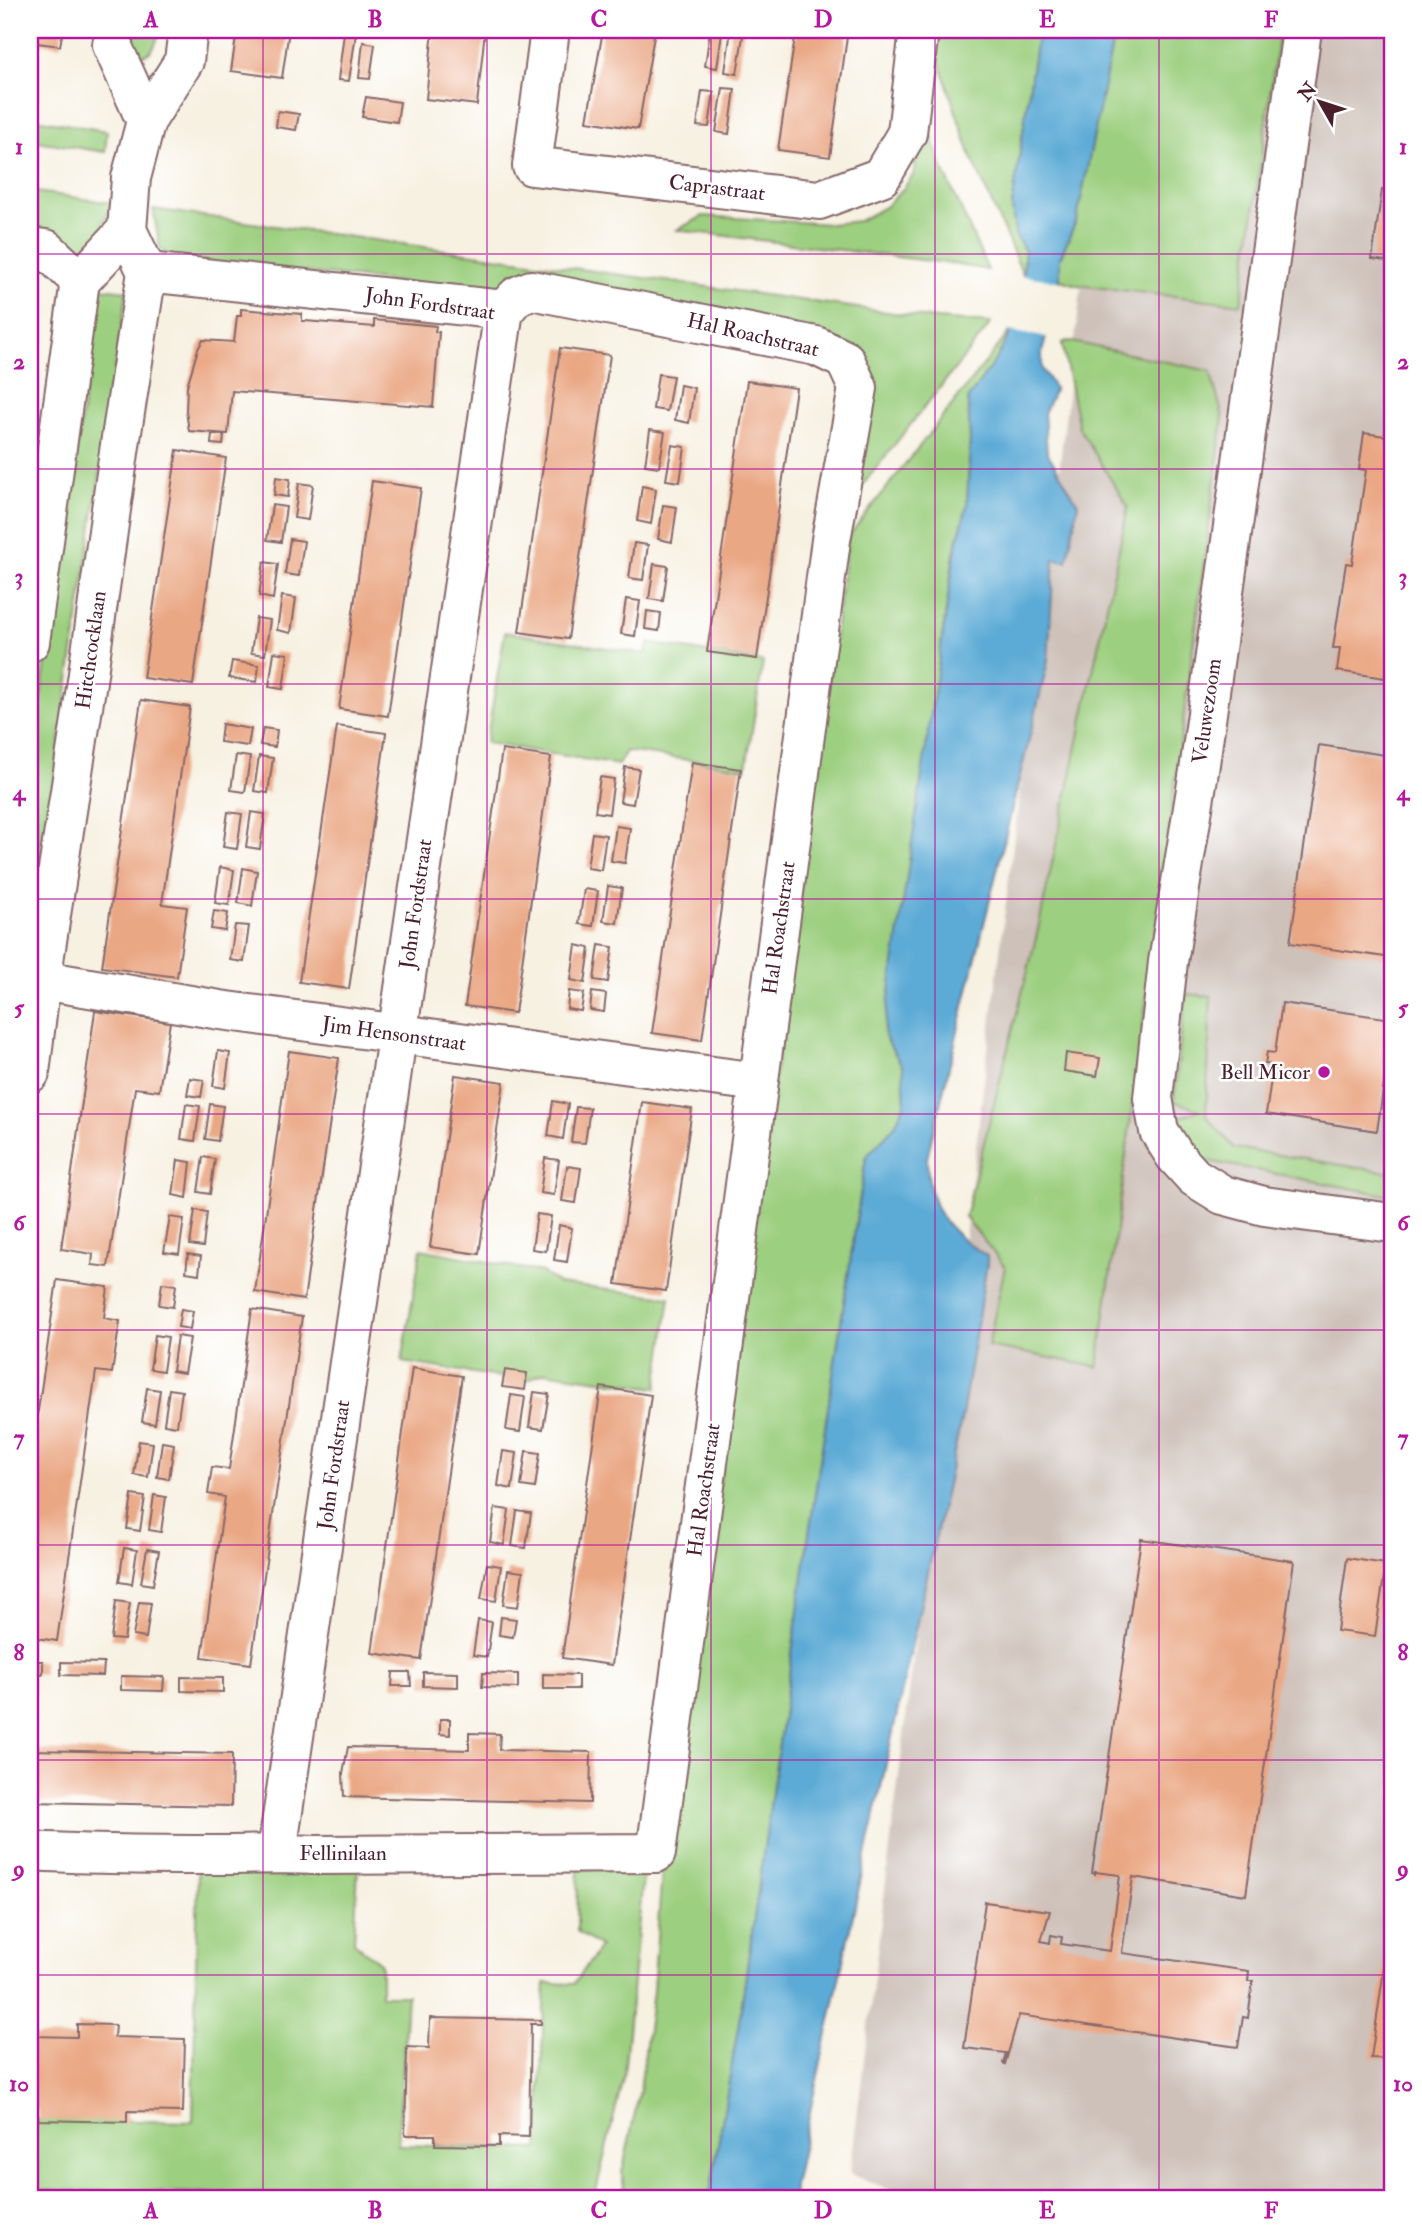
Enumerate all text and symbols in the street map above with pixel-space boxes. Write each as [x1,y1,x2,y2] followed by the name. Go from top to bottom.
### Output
[143,5,159,34] text: A
[367,5,383,34] text: B
[591,5,607,34] text: C
[814,5,832,34] text: D
[1039,5,1056,34] text: E
[1264,5,1279,34] text: F
[1286,66,1356,136] north arrow
[1292,77,1323,107] text: N
[15,132,23,161] text: 1
[1399,132,1407,161] text: 1
[667,169,767,207] street label: Caprastraat
[362,281,497,327] street label: John Fordstraat
[684,307,822,363] street label: Hal Roachstraat
[13,347,25,376] text: 2
[1397,347,1409,376] text: 2
[15,562,23,591] text: 3
[1399,562,1407,591] text: 3
[69,589,113,711] street label: Hitchcocklaan
[1186,657,1228,765] street label: Veluwezoom
[12,778,27,807] text: 4
[1396,778,1411,807] text: 4
[393,837,439,972] street label: John Fordstraat
[756,859,802,997] street label: Hal Roachstraat
[14,993,25,1022] text: 5
[1398,993,1409,1022] text: 5
[319,1010,468,1058] street label: Jim Hensonstraat
[1220,1059,1310,1086] place label: Bell Micor
[1316,1064,1332,1080] marker: Bell Micor
[13,1208,27,1237] text: 6
[1397,1208,1411,1237] text: 6
[311,1398,357,1533] street label: John Fordstraat
[681,1421,727,1559] street label: Hal Roachstraat
[14,1423,25,1452] text: 7
[1398,1423,1409,1452] text: 7
[14,1638,25,1667] text: 8
[1398,1638,1409,1667] text: 8
[299,1840,387,1867] street label: Fellinilaan
[11,1854,25,1883] text: 9
[1395,1854,1409,1883] text: 9
[9,2069,29,2098] text: 10
[1393,2069,1413,2098] text: 10
[143,2196,159,2225] text: A
[367,2196,383,2225] text: B
[591,2196,607,2225] text: C
[814,2196,832,2225] text: D
[1039,2196,1056,2225] text: E
[1264,2196,1279,2225] text: F

